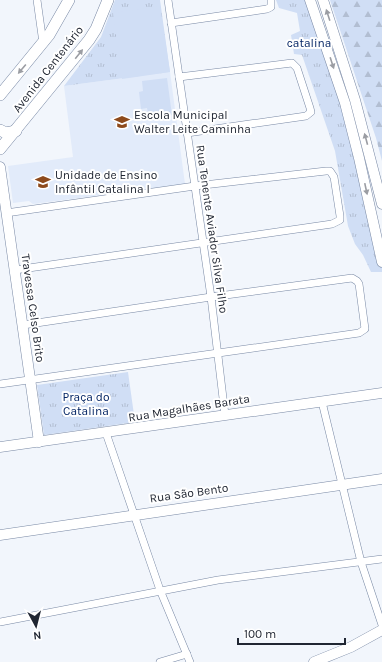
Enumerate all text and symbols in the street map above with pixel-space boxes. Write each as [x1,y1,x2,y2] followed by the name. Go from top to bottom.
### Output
[325,8,331,20] one-way arrow
[10,23,86,115] street label: Avenida Centenário
[287,36,331,50] park label: catalina
[74,48,83,59] one-way arrow
[329,58,335,70] one-way arrow
[17,63,26,74] one-way arrow
[134,108,251,136] place label: Escola Municipal Walter Leite Caminha
[113,113,131,131] school or university icon: Escola Municipal Walter Leite Caminha
[363,133,369,145] one-way arrow
[193,144,231,314] street label: Rua Tenente Aviador Silva Filho
[55,168,157,196] place label: Unidade de Ensino Infântil Catalina I
[34,173,52,191] school or university icon: Unidade de Ensino Infântil Catalina I
[363,183,369,195] one-way arrow
[18,253,48,363] street label: Travessa Celso Brito
[63,390,109,418] park label: Praça do Catalina
[127,391,251,425] street label: Rua Magalhães Barata
[149,481,229,505] street label: Rua São Bento
[16,606,56,646] north arrow
[238,620,345,646] scale bar
[244,627,276,641] text: 100 m
[32,628,42,642] text: N

